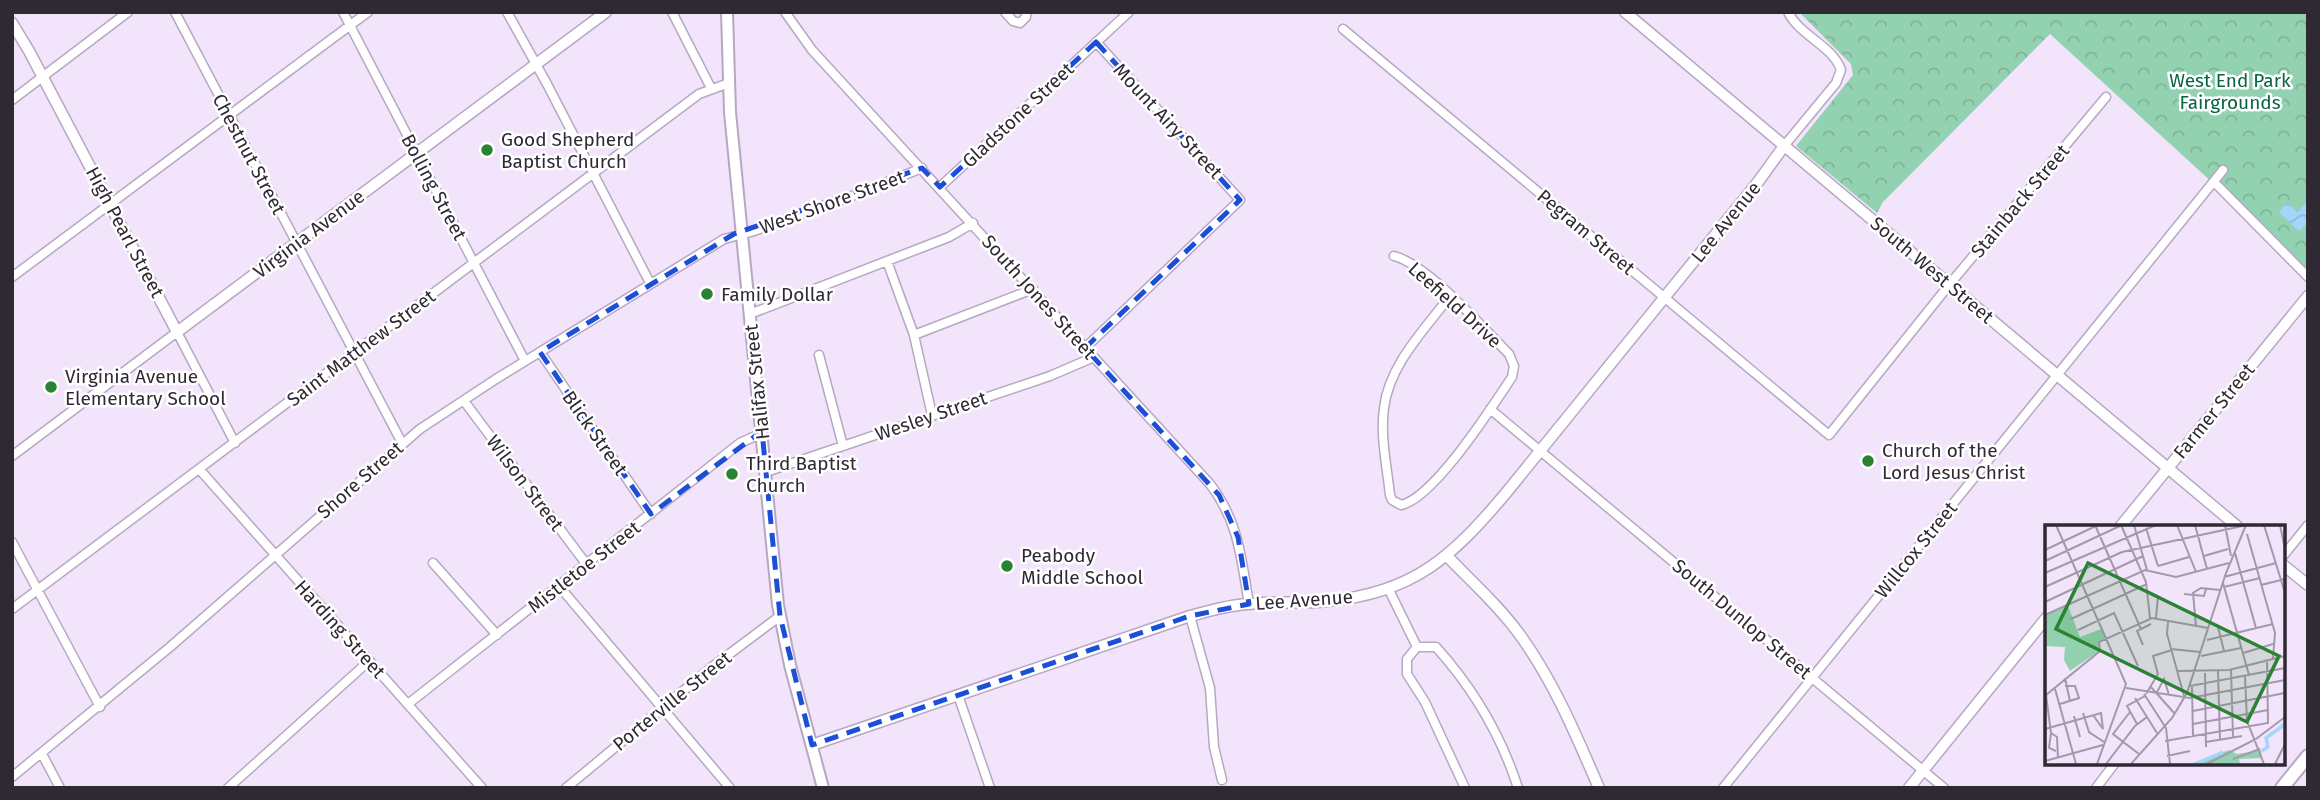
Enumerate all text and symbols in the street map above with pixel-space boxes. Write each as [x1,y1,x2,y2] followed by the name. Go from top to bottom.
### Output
[958,57,1079,172] street label: Gladstone Street
[1109,58,1227,184] street label: Mount Airy Street
[2169,69,2291,114] park label: West End Park Fairgrounds
[208,90,291,218] street label: Chestnut Street
[501,128,634,173] place label: Good Shepherd Baptist Church
[396,130,472,244] street label: Bolling Street
[1966,140,2074,262] street label: Stainback Street
[479,142,495,158] marker: Good Shepherd Baptist Church
[81,163,169,301] street label: High Pearl Street
[756,165,908,239] street label: West Shore Street
[1686,177,1766,267] street label: Lee Avenue
[1532,184,1640,280] street label: Pegram Street
[249,185,369,283] street label: Virginia Avenue
[1866,212,1998,328] street label: South West Street
[977,230,1101,364] street label: South Jones Street
[1404,257,1506,353] street label: Leefield Drive
[721,283,834,306] place label: Family Dollar
[282,285,440,411] street label: Saint Matthew Street
[699,286,715,302] marker: Family Dollar
[739,323,775,441] street label: Halifax Street
[2168,358,2260,463] street label: Farmer Street
[65,365,226,410] place label: Virginia Avenue Elementary School
[43,379,59,395] marker: Virginia Avenue Elementary School
[558,386,633,480] street label: Blick Street
[872,386,990,446] street label: Wesley Street
[481,430,569,536] street label: Wilson Street
[312,436,408,524] street label: Shore Street
[1882,439,2025,484] place label: Church of the Lord Jesus Christ
[746,452,857,497] place label: Third Baptist Church
[1860,453,1876,469] marker: Church of the Lord Jesus Christ
[724,466,740,482] marker: Third Baptist Church
[1870,497,1962,603] street label: Willcox Street
[523,516,645,618] street label: Mistletoe Street
[2045,525,2285,765] inset map
[1021,544,1143,589] place label: Peabody Middle School
[1668,554,1816,684] street label: South Dunlop Street
[999,558,1015,574] marker: Peabody Middle School
[290,575,390,683] street label: Harding Street
[1254,585,1354,615] street label: Lee Avenue
[608,646,736,756] street label: Porterville Street

